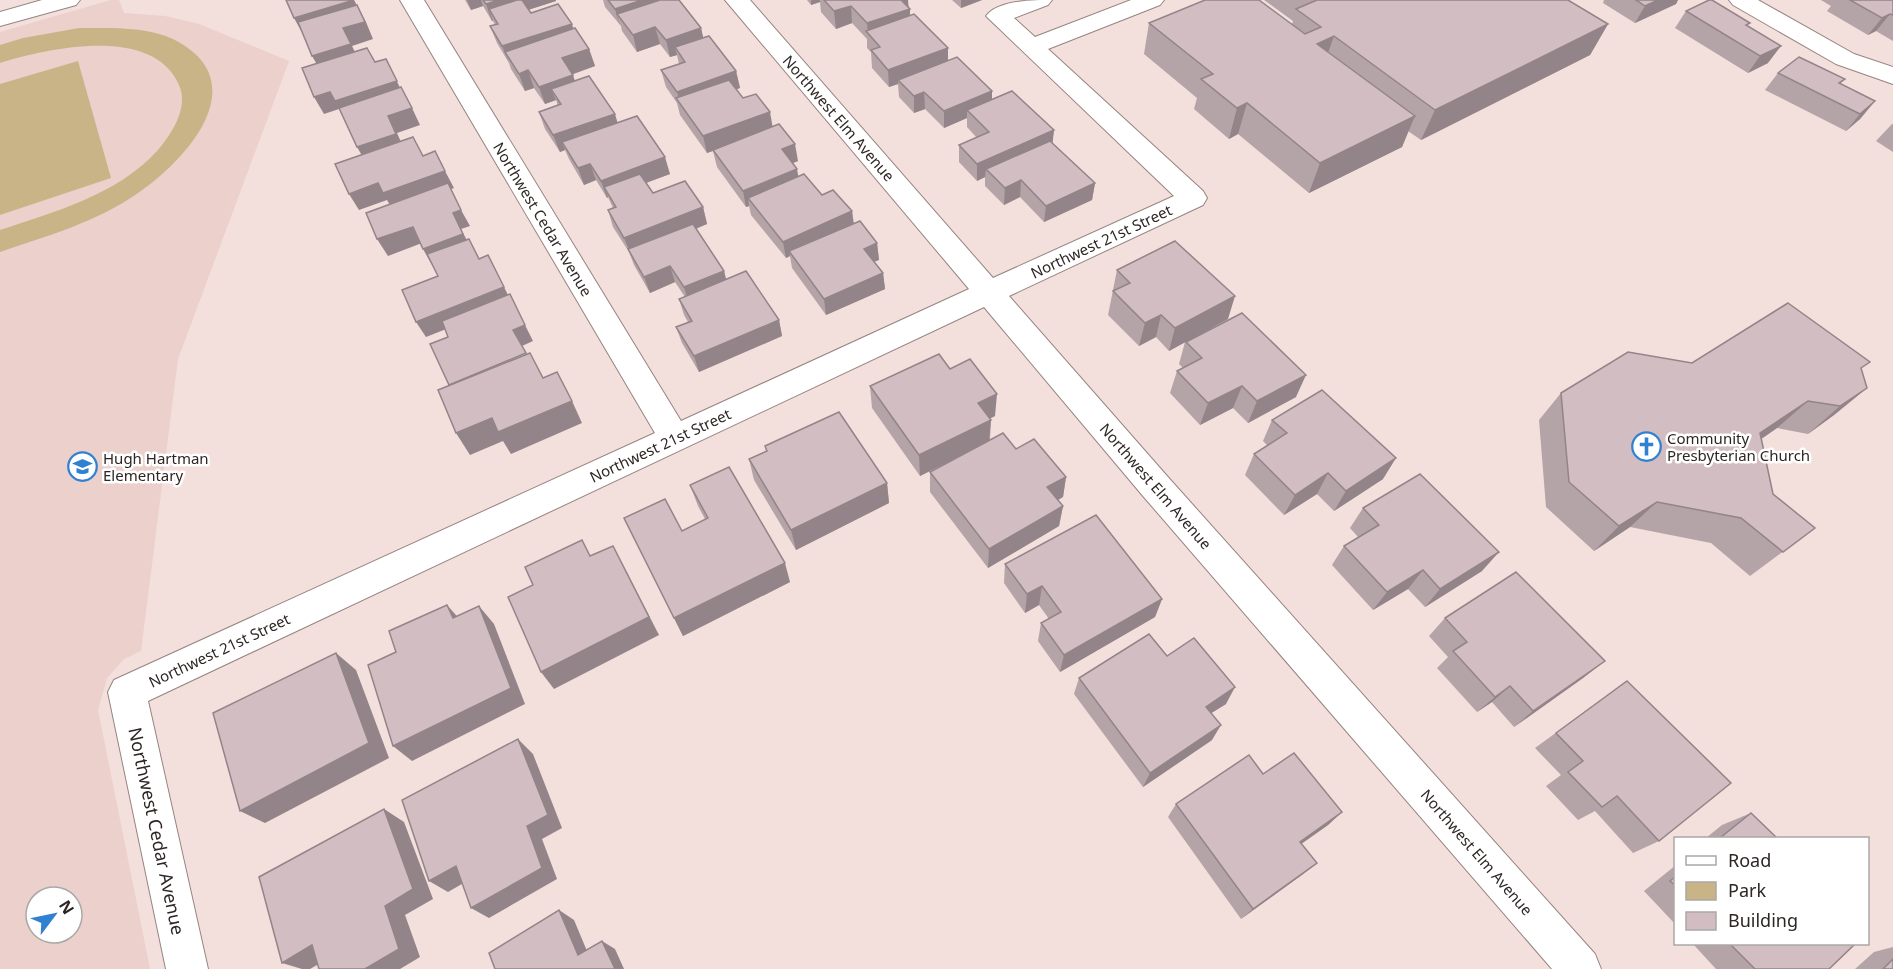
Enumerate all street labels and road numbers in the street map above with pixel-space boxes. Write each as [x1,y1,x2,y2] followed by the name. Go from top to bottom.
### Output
[779,51,899,185] street label: Northwest Elm Avenue
[489,138,597,300] street label: Northwest Cedar Avenue
[1027,199,1175,283] street label: Northwest 21st Street
[586,403,734,487] street label: Northwest 21st Street
[1096,419,1216,553] street label: Northwest Elm Avenue
[145,608,293,692] street label: Northwest 21st Street
[123,725,191,937] street label: Northwest Cedar Avenue
[1417,785,1537,919] street label: Northwest Elm Avenue

